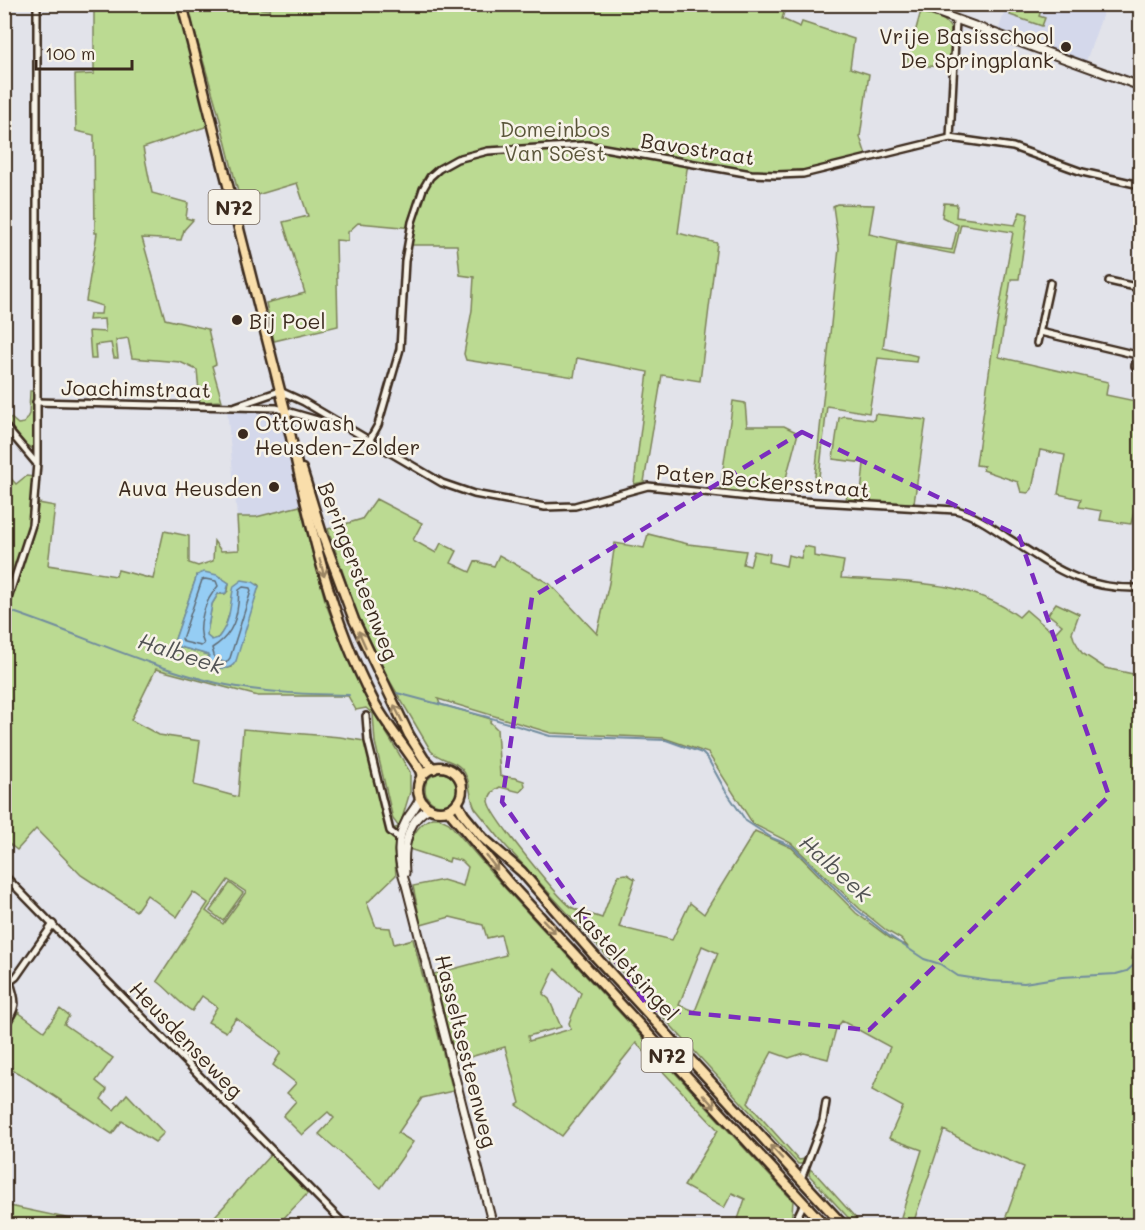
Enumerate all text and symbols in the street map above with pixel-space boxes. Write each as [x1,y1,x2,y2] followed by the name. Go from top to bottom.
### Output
[879,22,1054,73] place label: Vrije Basisschool De Springplank
[36,33,132,71] scale bar
[1059,40,1073,54] marker: Vrije Basisschool De Springplank
[45,41,95,65] text: 100 m
[500,115,610,166] park label: Domeinbos Van Soest
[639,126,757,170] street label: Bavostraat
[208,190,260,224] road number: N72
[249,307,326,334] place label: Bij Poel
[230,313,244,327] marker: Bij Poel
[61,373,211,403] street label: Joachimstraat
[255,409,420,460] place label: Ottowash Heusden-Zolder
[236,427,250,441] marker: Ottowash Heusden-Zolder
[655,457,871,503] street label: Pater Beckersstraat
[117,474,262,501] place label: Auva Heusden
[313,478,405,664] street label: Beringersteenweg
[267,480,281,494] marker: Auva Heusden
[317,558,328,577] one-way arrow
[135,626,229,681] water label: Halbeek
[356,630,367,648] one-way arrow
[392,705,403,723] one-way arrow
[794,828,879,909] water label: Halbeek
[485,854,498,870] one-way arrow
[569,900,685,1026] street label: Kasteletsingel
[541,919,556,934] one-way arrow
[430,952,504,1150] street label: Hasseltsesteenweg
[124,975,250,1103] street label: Heusdenseweg
[642,1038,692,1072] road number: N72
[702,1093,716,1108] one-way arrow
[769,1145,783,1160] one-way arrow

